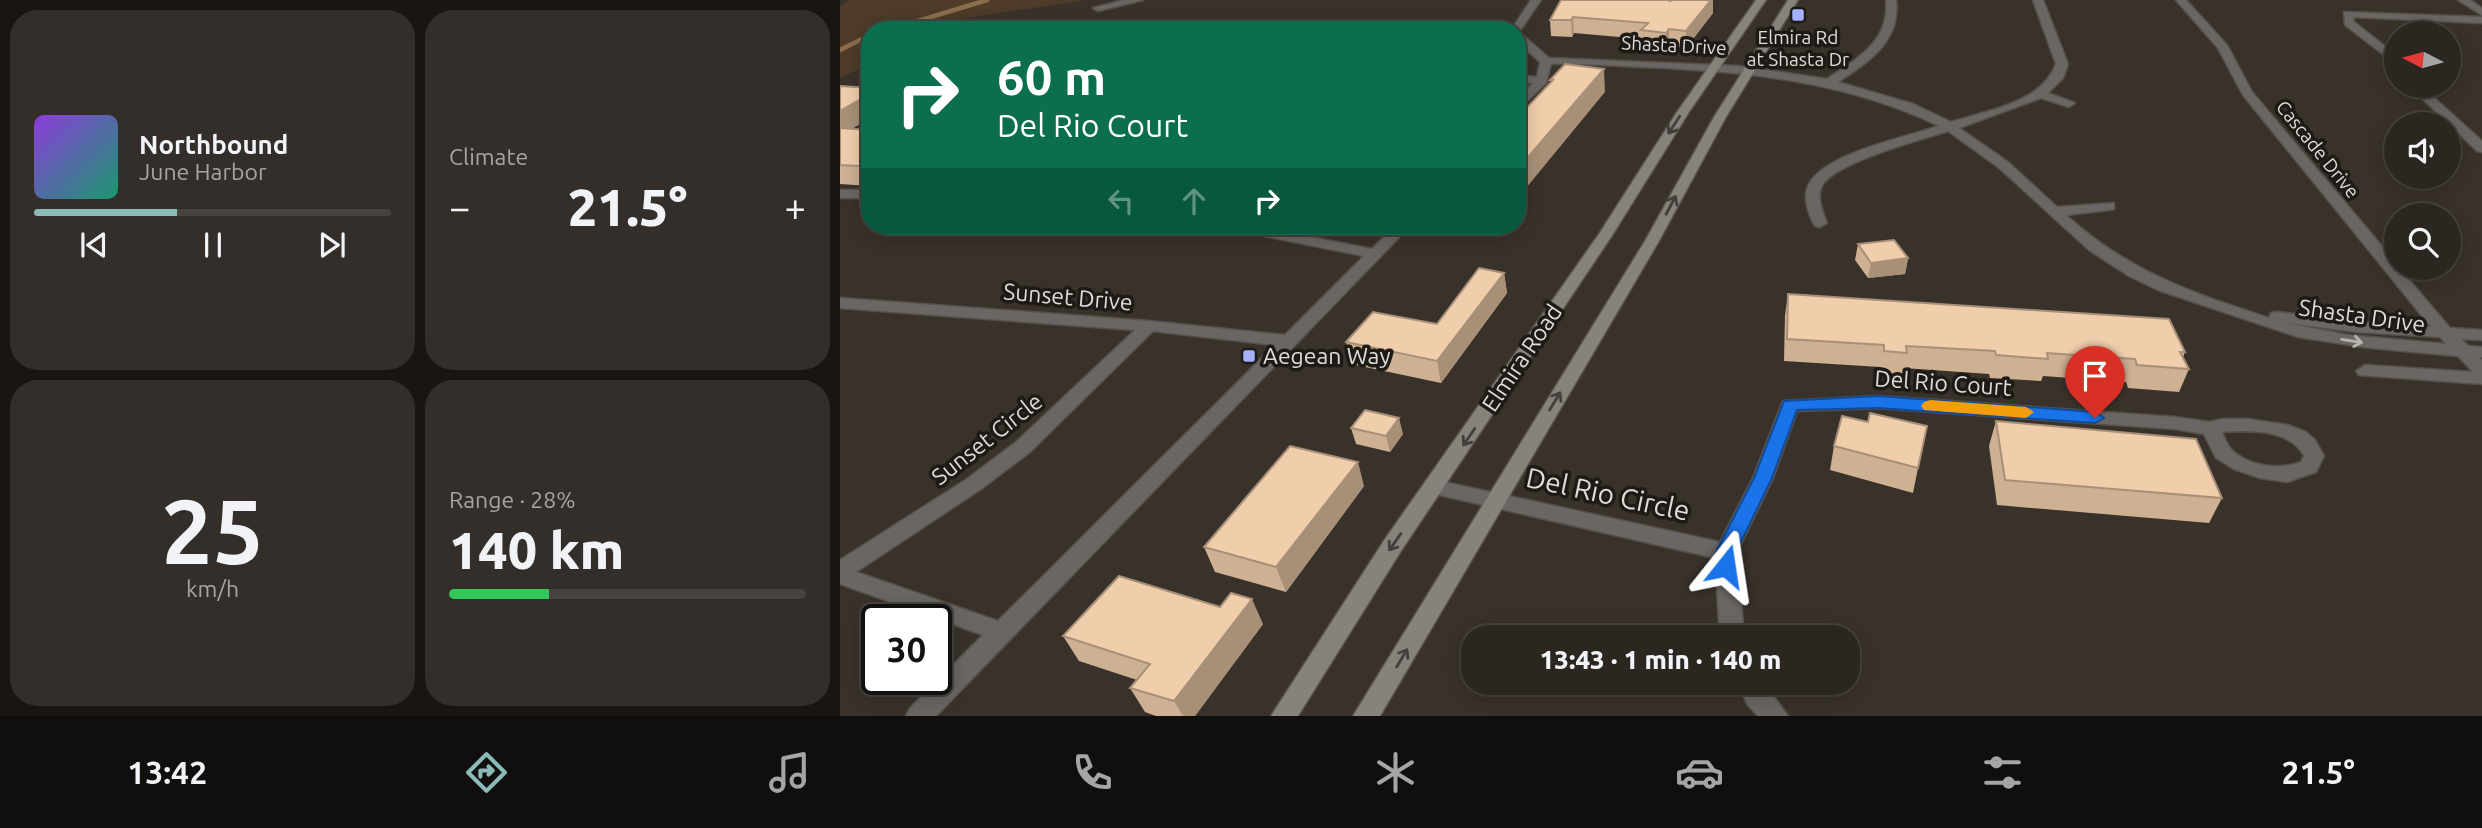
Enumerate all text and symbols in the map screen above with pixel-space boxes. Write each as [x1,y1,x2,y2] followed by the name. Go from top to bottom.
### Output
[1790,7,1806,23] marker: Elmira Rd at Shasta Dr
[2384,21,2460,98] north arrow
[2384,21,2461,280] map controls
[1747,26,1849,70] place label: Elmira Rd at Shasta Dr
[1621,31,1727,59] street label: Shasta Drive
[882,49,973,140] icon: right
[997,49,1106,104] text: 60 m
[2272,96,2364,202] street label: Cascade Drive
[997,107,1188,143] text: Del Rio Court
[2384,112,2461,189] button: sound
[1667,114,1681,134] one-way arrow
[139,130,288,159] text: Northbound
[449,144,528,169] text: Climate
[139,159,267,184] text: June Harbor
[568,178,687,236] text: 21.5°
[1102,182,1140,220] icon: left
[1175,182,1213,220] icon: ahead
[1248,182,1286,220] icon: right
[449,186,470,228] text: −
[785,186,806,228] text: +
[1665,195,1678,216] one-way arrow
[2384,203,2461,280] button: search
[75,226,113,264] icon: previous
[194,226,232,264] icon: pause
[313,226,351,264] icon: next
[1002,278,1134,315] street label: Sunset Drive
[2297,294,2427,337] street label: Shasta Drive
[1477,300,1566,416] street label: Elmira Road
[2340,335,2363,348] one-way arrow
[1263,343,1390,368] place label: Aegean Way
[2065,346,2125,418] pin
[1241,348,1257,364] marker: Aegean Way
[2076,357,2114,395] icon: arrive
[1874,365,2012,400] street label: Del Rio Court
[927,388,1047,489] street label: Sunset Circle
[1549,392,1563,412] one-way arrow
[1461,427,1475,447] one-way arrow
[1523,461,1693,526] street label: Del Rio Circle
[161,479,264,581] text: 25
[449,487,576,512] text: Range · 28%
[449,521,624,579] text: 140 km
[1689,529,1763,603] position arrow
[1388,532,1402,551] one-way arrow
[186,576,239,601] text: km/h
[861,604,952,695] speed limit sign: 30
[1540,645,1781,674] text: 13:43 · 1 min · 140 m
[1395,648,1409,668] one-way arrow
[462,748,511,797] icon: directions
[765,748,814,797] icon: music
[1068,748,1117,797] icon: phone
[1371,748,1420,797] icon: climate
[1675,748,1724,797] icon: car
[1978,748,2027,797] icon: filters
[127,754,207,790] text: 13:42
[2281,754,2355,790] text: 21.5°

